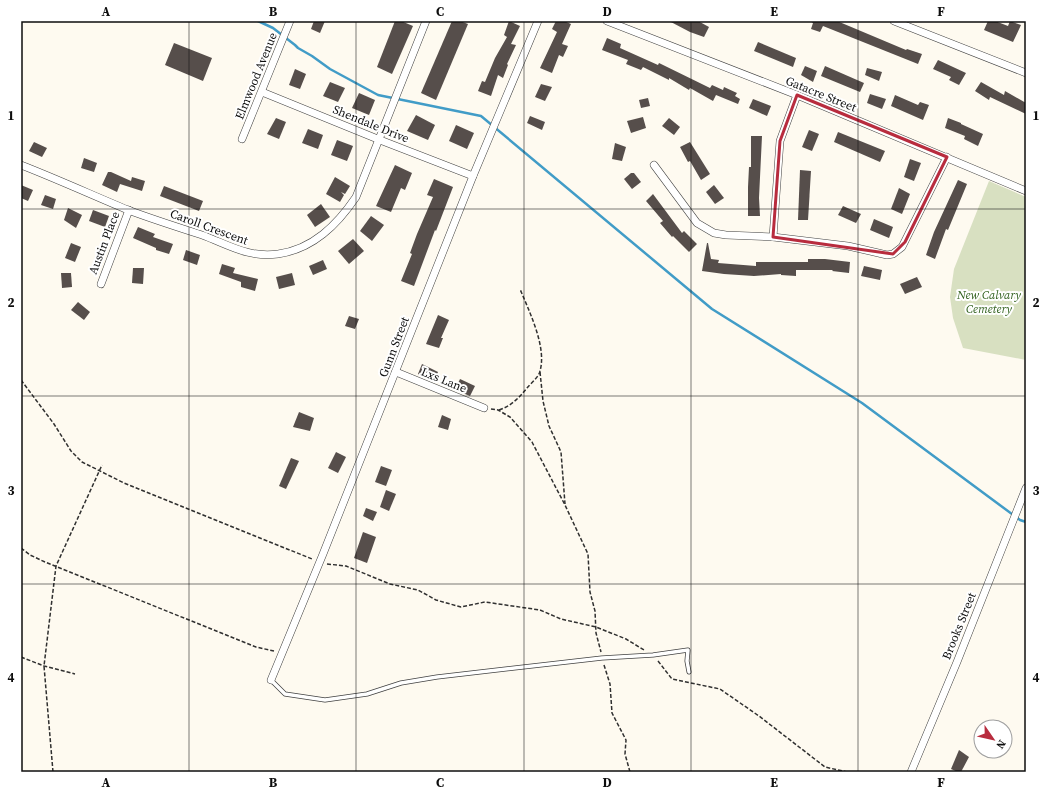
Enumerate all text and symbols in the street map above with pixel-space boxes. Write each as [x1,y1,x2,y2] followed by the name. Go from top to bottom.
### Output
[102,3,111,20] text: A
[269,3,278,20] text: B
[436,3,444,20] text: C
[602,3,612,20] text: D
[770,3,778,20] text: E
[937,3,945,20] text: F
[231,30,281,122] street label: Elmwood Avenue
[783,73,859,116] street label: Gatacre Street
[331,101,411,147] street label: Shendale Drive
[7,107,15,124] text: 1
[1032,107,1040,124] text: 1
[168,205,250,249] street label: Caroll Crescent
[85,209,123,277] street label: Austin Place
[956,287,1021,317] park label: New Calvary Cemetery
[7,294,15,311] text: 2
[1032,294,1040,311] text: 2
[375,314,413,380] street label: Gunn Street
[419,364,469,396] street label: Lxs Lane
[7,482,15,499] text: 3
[1032,482,1040,499] text: 3
[938,590,980,662] street label: Brooks Street
[7,669,15,686] text: 4
[1032,669,1040,686] text: 4
[973,719,1013,759] north arrow
[992,737,1009,752] text: N
[102,774,111,791] text: A
[269,774,278,791] text: B
[436,774,444,791] text: C
[602,774,612,791] text: D
[770,774,778,791] text: E
[937,774,945,791] text: F

